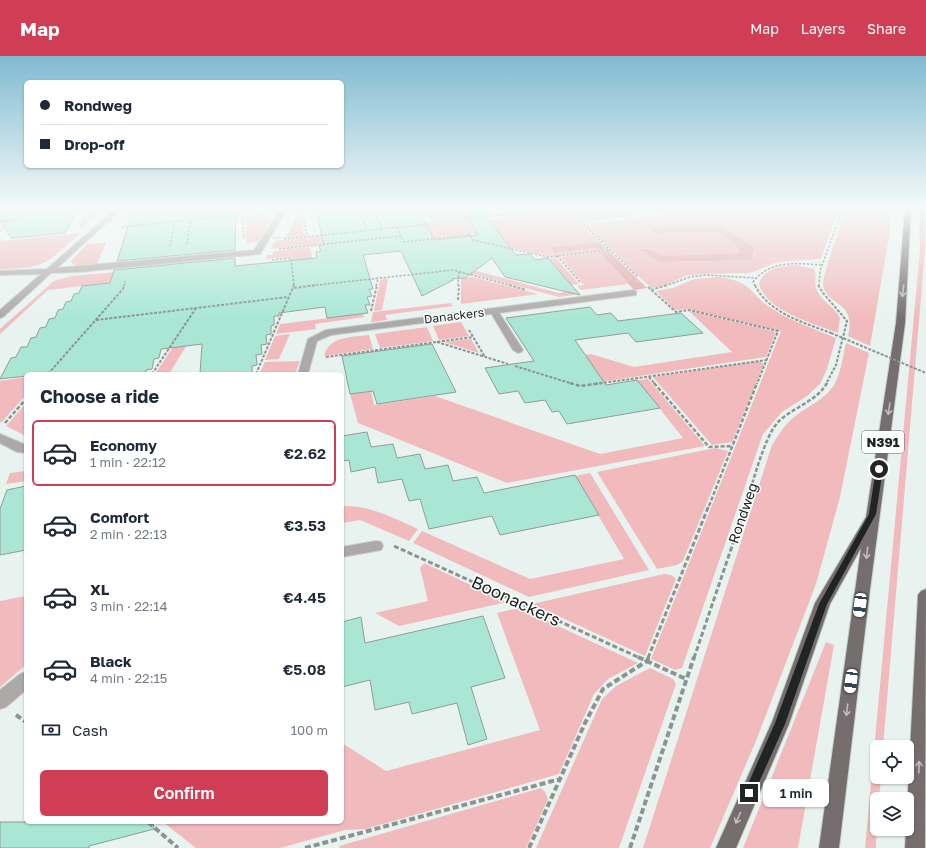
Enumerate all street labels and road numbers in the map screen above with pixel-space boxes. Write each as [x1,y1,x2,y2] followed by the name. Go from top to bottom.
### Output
[423,304,485,327] street label: Danackers
[862,431,904,453] road number: N391
[724,480,761,545] street label: Rondweg
[468,571,564,630] street label: Boonackers

